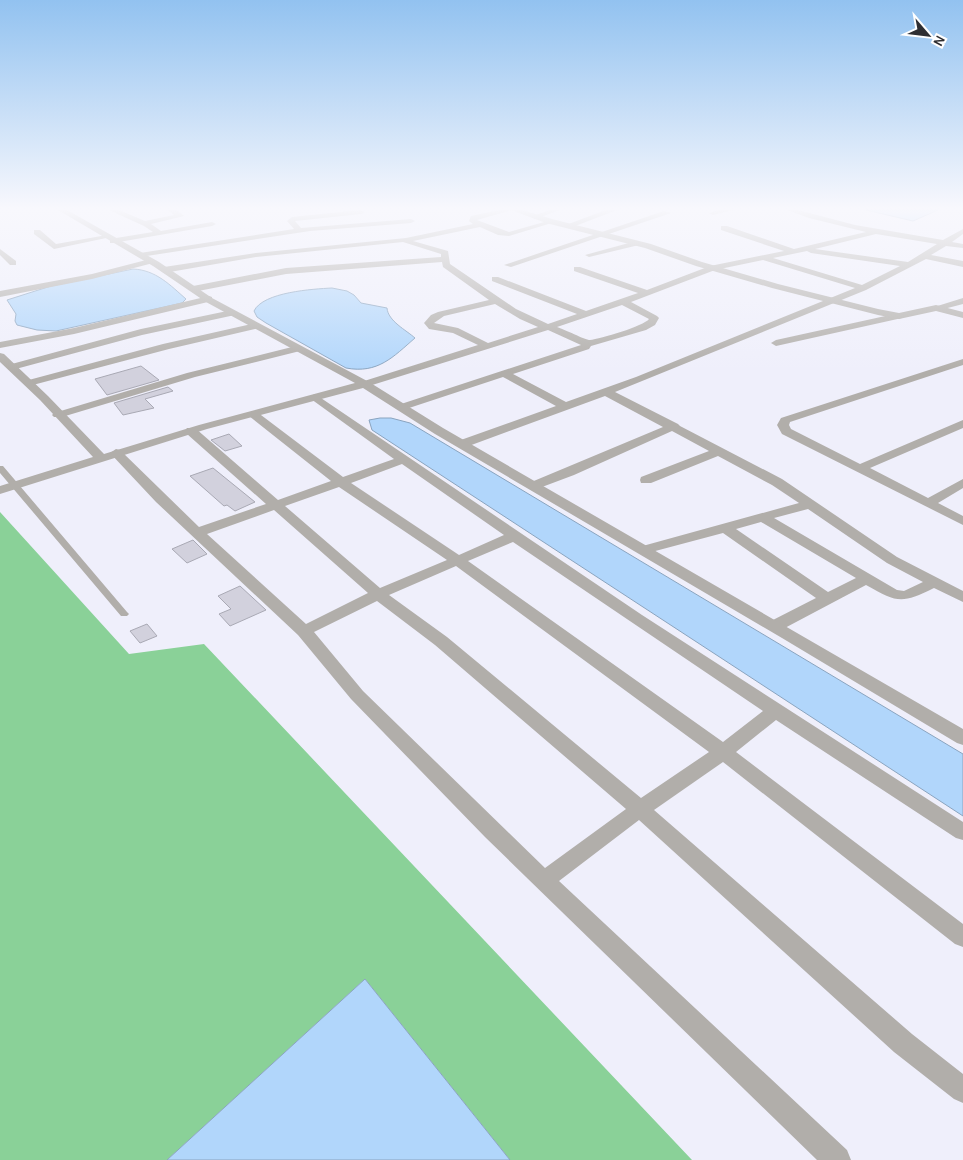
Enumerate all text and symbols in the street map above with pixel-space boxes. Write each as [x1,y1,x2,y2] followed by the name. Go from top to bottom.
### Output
[903,10,953,60] north arrow
[929,32,949,49] text: N

